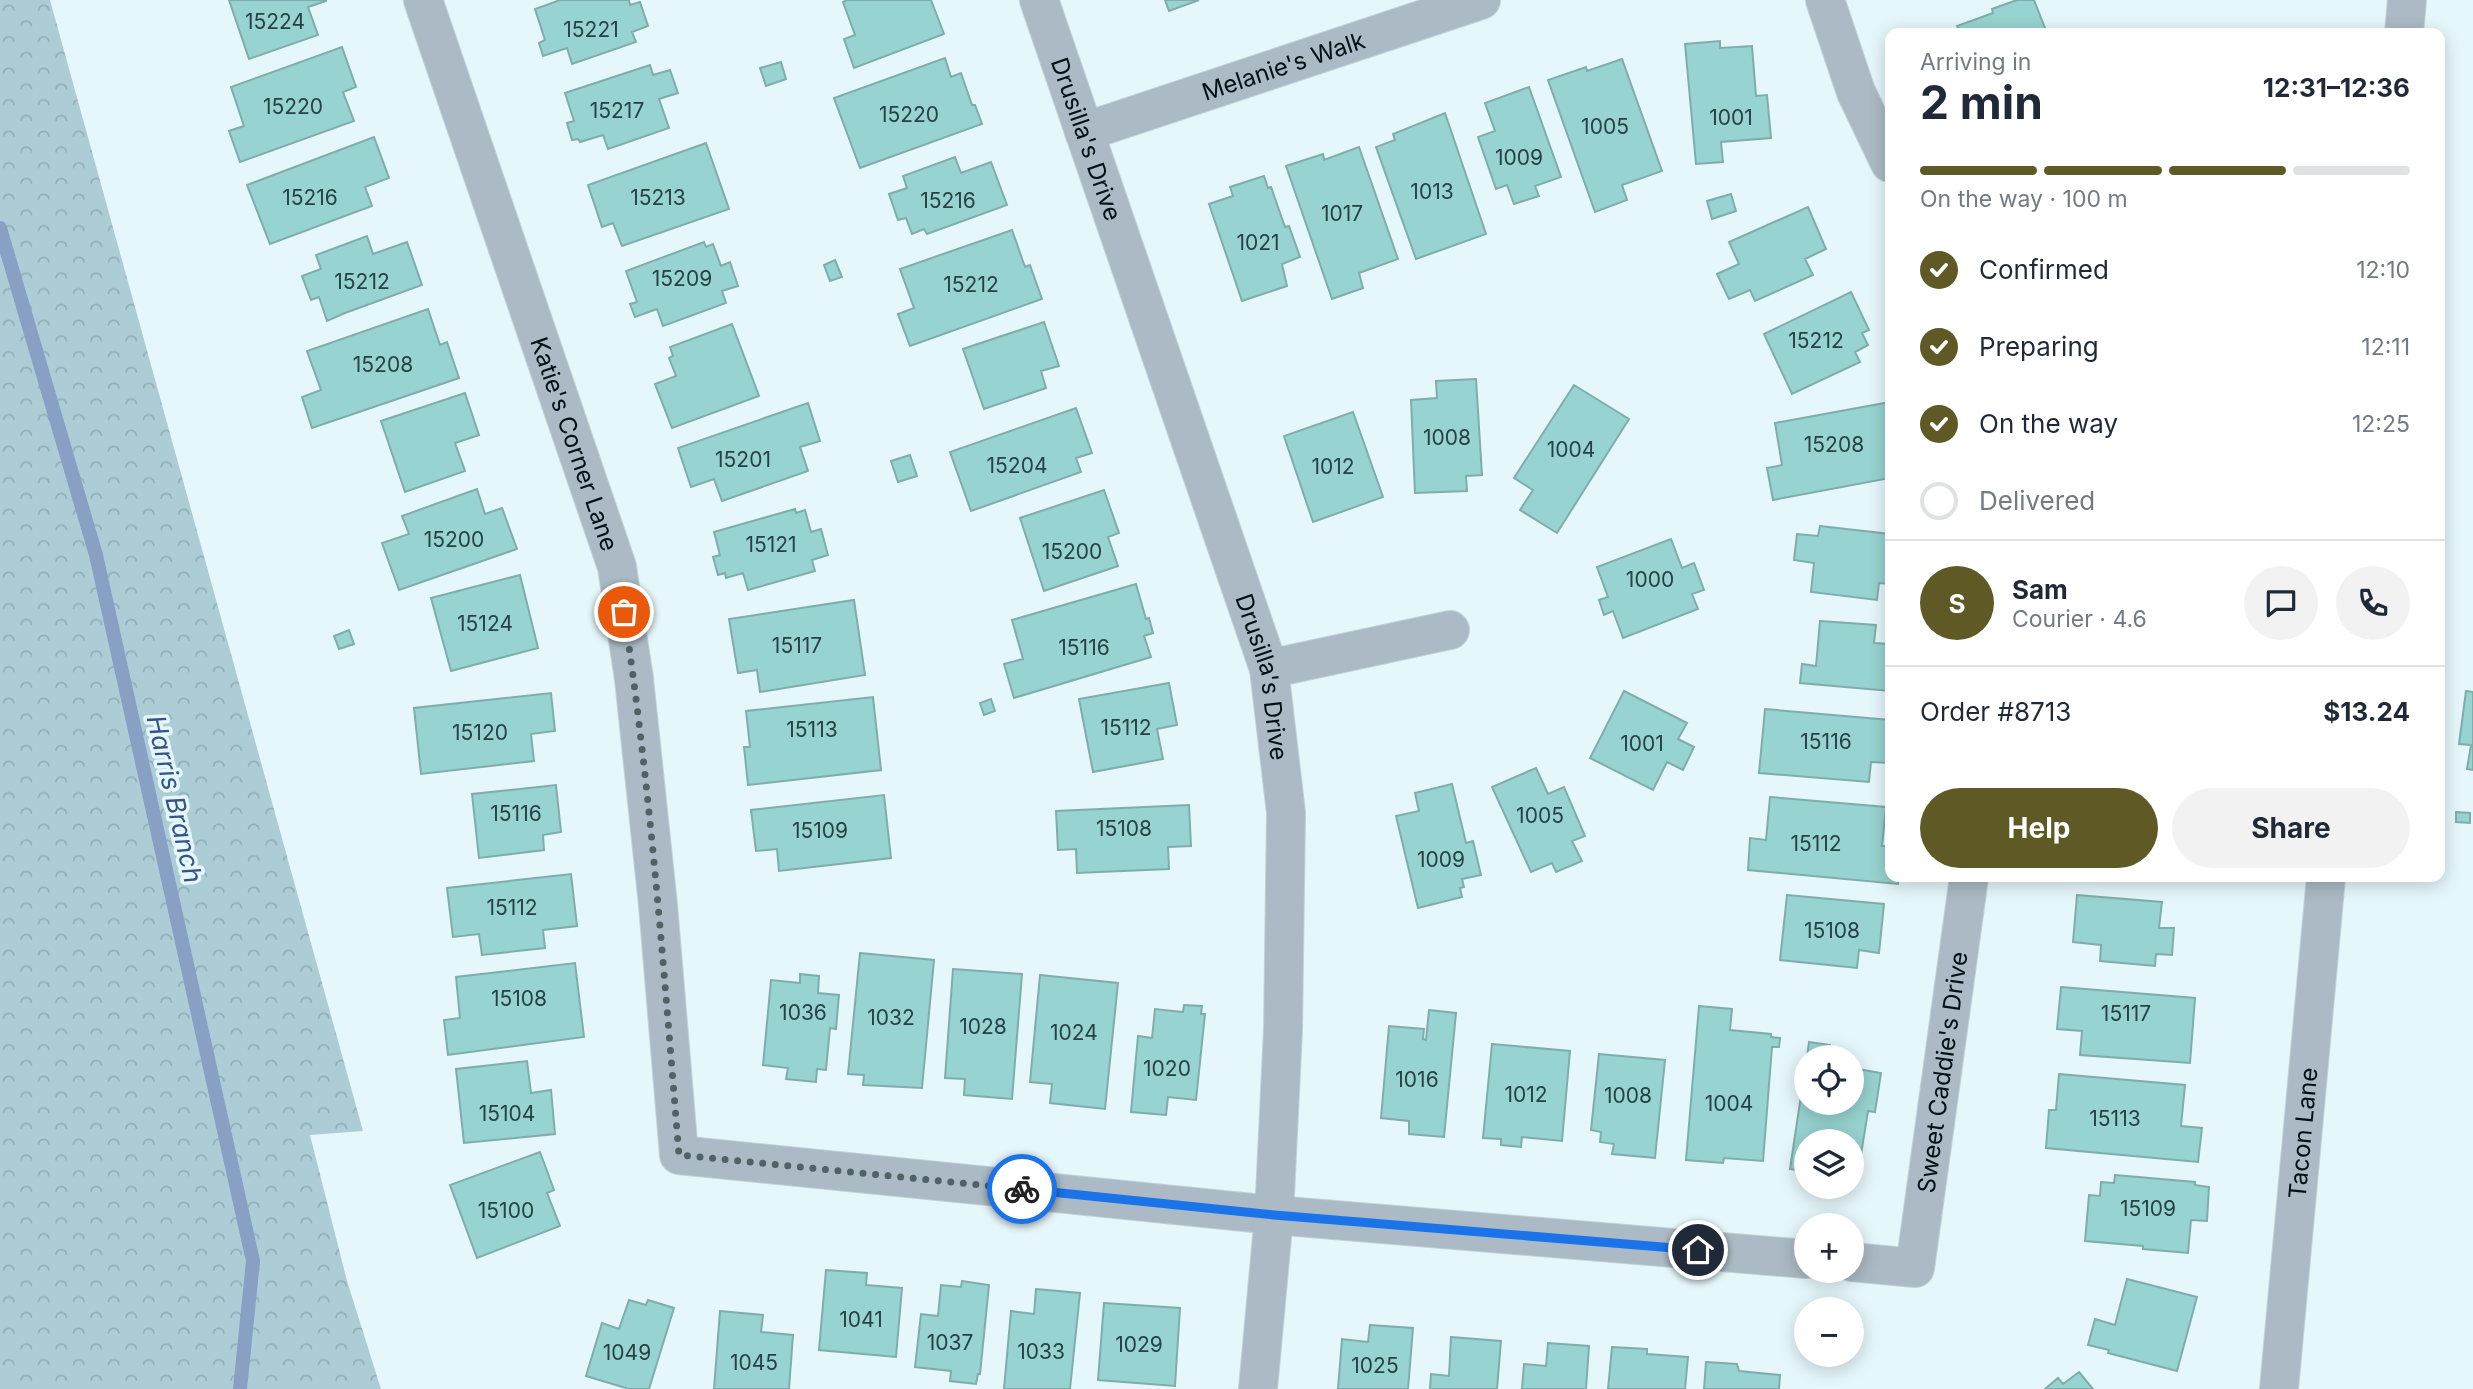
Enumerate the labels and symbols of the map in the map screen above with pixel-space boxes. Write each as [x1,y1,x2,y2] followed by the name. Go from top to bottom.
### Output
[245,9,305,34] house number: 15224
[563,17,619,42] house number: 15221
[1198,25,1369,106] street label: Melanie's Walk
[1045,54,1128,224] street label: Drusilla's Drive
[263,94,323,119] house number: 15220
[590,98,644,123] house number: 15217
[879,102,939,127] house number: 15220
[1709,105,1753,130] house number: 1001
[1581,114,1629,139] house number: 1005
[1495,145,1543,170] house number: 1009
[1410,179,1454,204] house number: 1013
[282,185,338,210] house number: 15216
[630,185,686,210] house number: 15213
[920,188,976,213] house number: 15216
[1321,201,1363,226] house number: 1017
[1236,230,1280,255] house number: 1021
[652,266,712,291] house number: 15209
[334,269,390,294] house number: 15212
[943,272,999,297] house number: 15212
[1788,328,1844,353] house number: 15212
[525,333,625,554] street label: Katie's Corner Lane
[353,352,413,377] house number: 15208
[1423,425,1471,450] house number: 1008
[1804,432,1864,457] house number: 15208
[1547,437,1595,462] house number: 1004
[715,447,771,472] house number: 15201
[987,453,1047,478] house number: 15204
[1311,454,1355,479] house number: 1012
[424,527,484,552] house number: 15200
[745,532,797,557] house number: 15121
[1042,539,1102,564] house number: 15200
[1626,567,1674,592] house number: 1000
[594,582,654,642] pin
[1230,590,1294,762] street label: Drusilla's Drive
[457,611,513,636] house number: 15124
[772,633,822,658] house number: 15117
[1058,635,1110,660] house number: 15116
[141,712,209,886] water label: Harris Branch
[1100,715,1152,740] house number: 15112
[786,717,838,742] house number: 15113
[452,720,508,745] house number: 15120
[1800,729,1852,754] house number: 15116
[1620,731,1664,756] house number: 1001
[490,801,542,826] house number: 15116
[1516,803,1564,828] house number: 1005
[1096,816,1152,841] house number: 15108
[792,818,848,843] house number: 15109
[1790,831,1842,856] house number: 15112
[1417,847,1465,872] house number: 1009
[486,895,538,920] house number: 15112
[1804,918,1860,943] house number: 15108
[1911,950,1973,1195] street label: Sweet Caddie's Drive
[491,986,547,1011] house number: 15108
[779,1000,827,1025] house number: 1036
[2101,1001,2151,1026] house number: 15117
[867,1005,915,1030] house number: 1032
[959,1014,1007,1039] house number: 1028
[1050,1020,1098,1045] house number: 1024
[1143,1056,1191,1081] house number: 1020
[2282,1066,2323,1200] street label: Tacon Lane
[1395,1067,1439,1092] house number: 1016
[1504,1082,1548,1107] house number: 1012
[1604,1083,1652,1108] house number: 1008
[1705,1091,1753,1116] house number: 1004
[479,1101,535,1126] house number: 15104
[2089,1106,2141,1131] house number: 15113
[987,1154,1057,1224] courier
[2120,1196,2176,1221] house number: 15109
[478,1198,534,1223] house number: 15100
[1668,1220,1728,1280] pin
[839,1307,883,1332] house number: 1041
[927,1330,973,1355] house number: 1037
[1115,1332,1163,1357] house number: 1029
[1017,1339,1065,1364] house number: 1033
[603,1340,651,1365] house number: 1049
[730,1350,778,1375] house number: 1045
[1351,1353,1399,1378] house number: 1025

